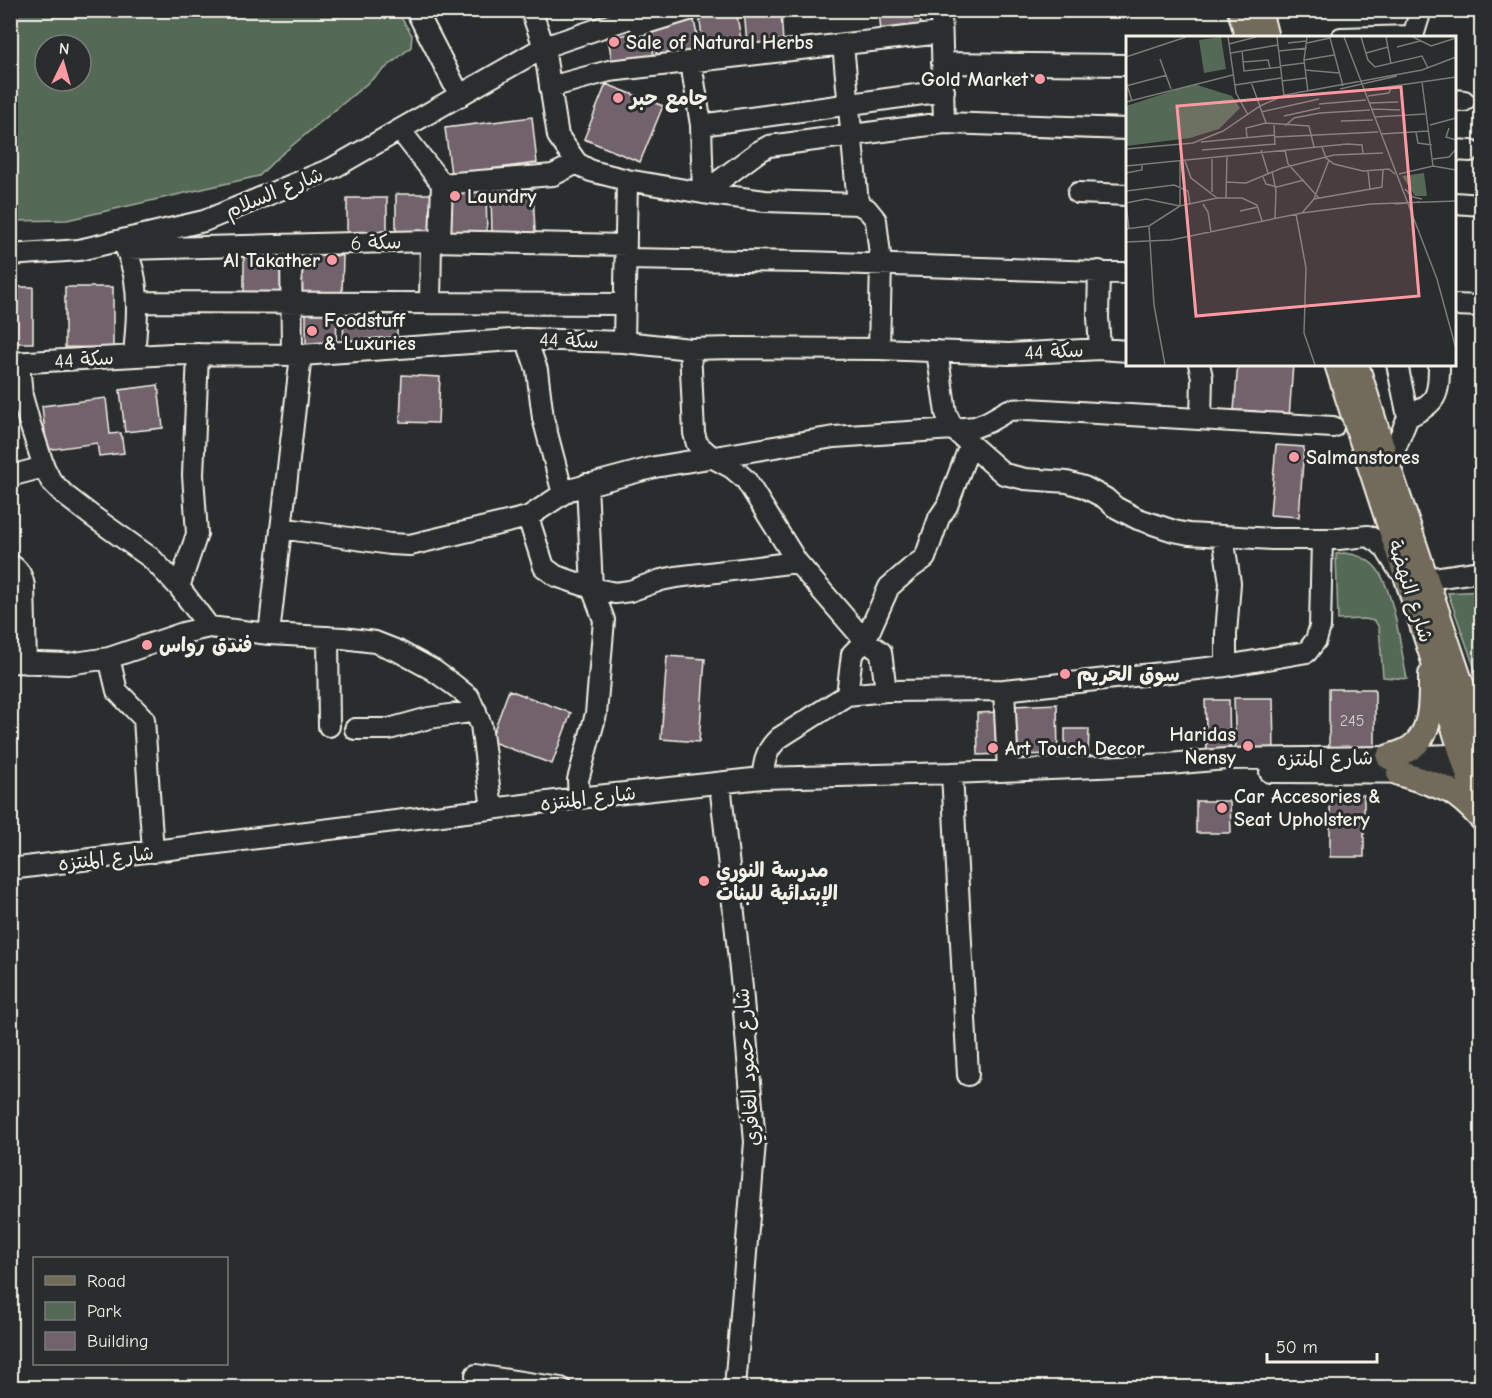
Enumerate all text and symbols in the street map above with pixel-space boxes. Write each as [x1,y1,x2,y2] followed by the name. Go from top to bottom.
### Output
[626,31,813,54] place label: Sale of Natural Herbs
[33,33,93,93] north arrow
[607,35,621,49] marker: Sale of Natural Herbs
[1126,36,1456,366] inset map
[58,40,70,58] text: N
[921,68,1028,91] place label: Gold Market
[1033,72,1047,86] marker: Gold Market
[628,87,707,113] place label: جامع حبر
[611,91,625,105] marker: جامع حبر
[222,162,328,225] street label: شارع السلام
[467,185,537,208] place label: Laundry
[448,189,462,203] marker: Laundry
[350,230,402,255] street label: سكة 6
[223,249,320,272] place label: Al Takather
[325,253,339,267] marker: Al Takather
[324,309,416,355] place label: Foodstuff & Luxuries
[305,324,319,338] marker: Foodstuff & Luxuries
[539,328,599,353] street label: سكة 44
[1024,338,1084,365] street label: سكة 44
[54,346,114,373] street label: سكة 44
[1306,446,1419,469] place label: Salmanstores
[1287,450,1301,464] marker: Salmanstores
[1381,537,1438,646] street label: شارع النهضة
[159,634,252,658] place label: فندق رواس
[140,638,154,652] marker: فندق رواس
[1077,663,1180,689] place label: سوق الحريم
[1058,667,1072,681] marker: سوق الحريم
[1340,712,1364,730] house number: 245
[1170,723,1237,769] place label: Haridas Nensy
[1005,737,1145,760] place label: Art Touch Decor
[1241,739,1255,753] marker: Haridas Nensy
[986,741,1000,755] marker: Art Touch Decor
[1277,746,1373,773] street label: شارع المنتزه
[539,781,638,818] street label: شارع المنتزه
[1234,785,1381,831] place label: Car Accesories & Seat Upholstery
[1215,801,1229,815] marker: Car Accesories & Seat Upholstery
[57,841,156,878] street label: شارع المنتزه
[716,859,838,907] place label: مدرسة النوري الإبتدائية للبنات
[697,874,711,888] marker: مدرسة النوري الإبتدائية للبنات
[731,987,767,1147] street label: شارع حمود الغافري
[33,1257,228,1365] legend
[87,1271,126,1292] text: Road
[87,1301,122,1322] text: Park
[1267,1326,1376,1364] scale bar
[87,1331,149,1352] text: Building
[1276,1337,1318,1358] text: 50 m

